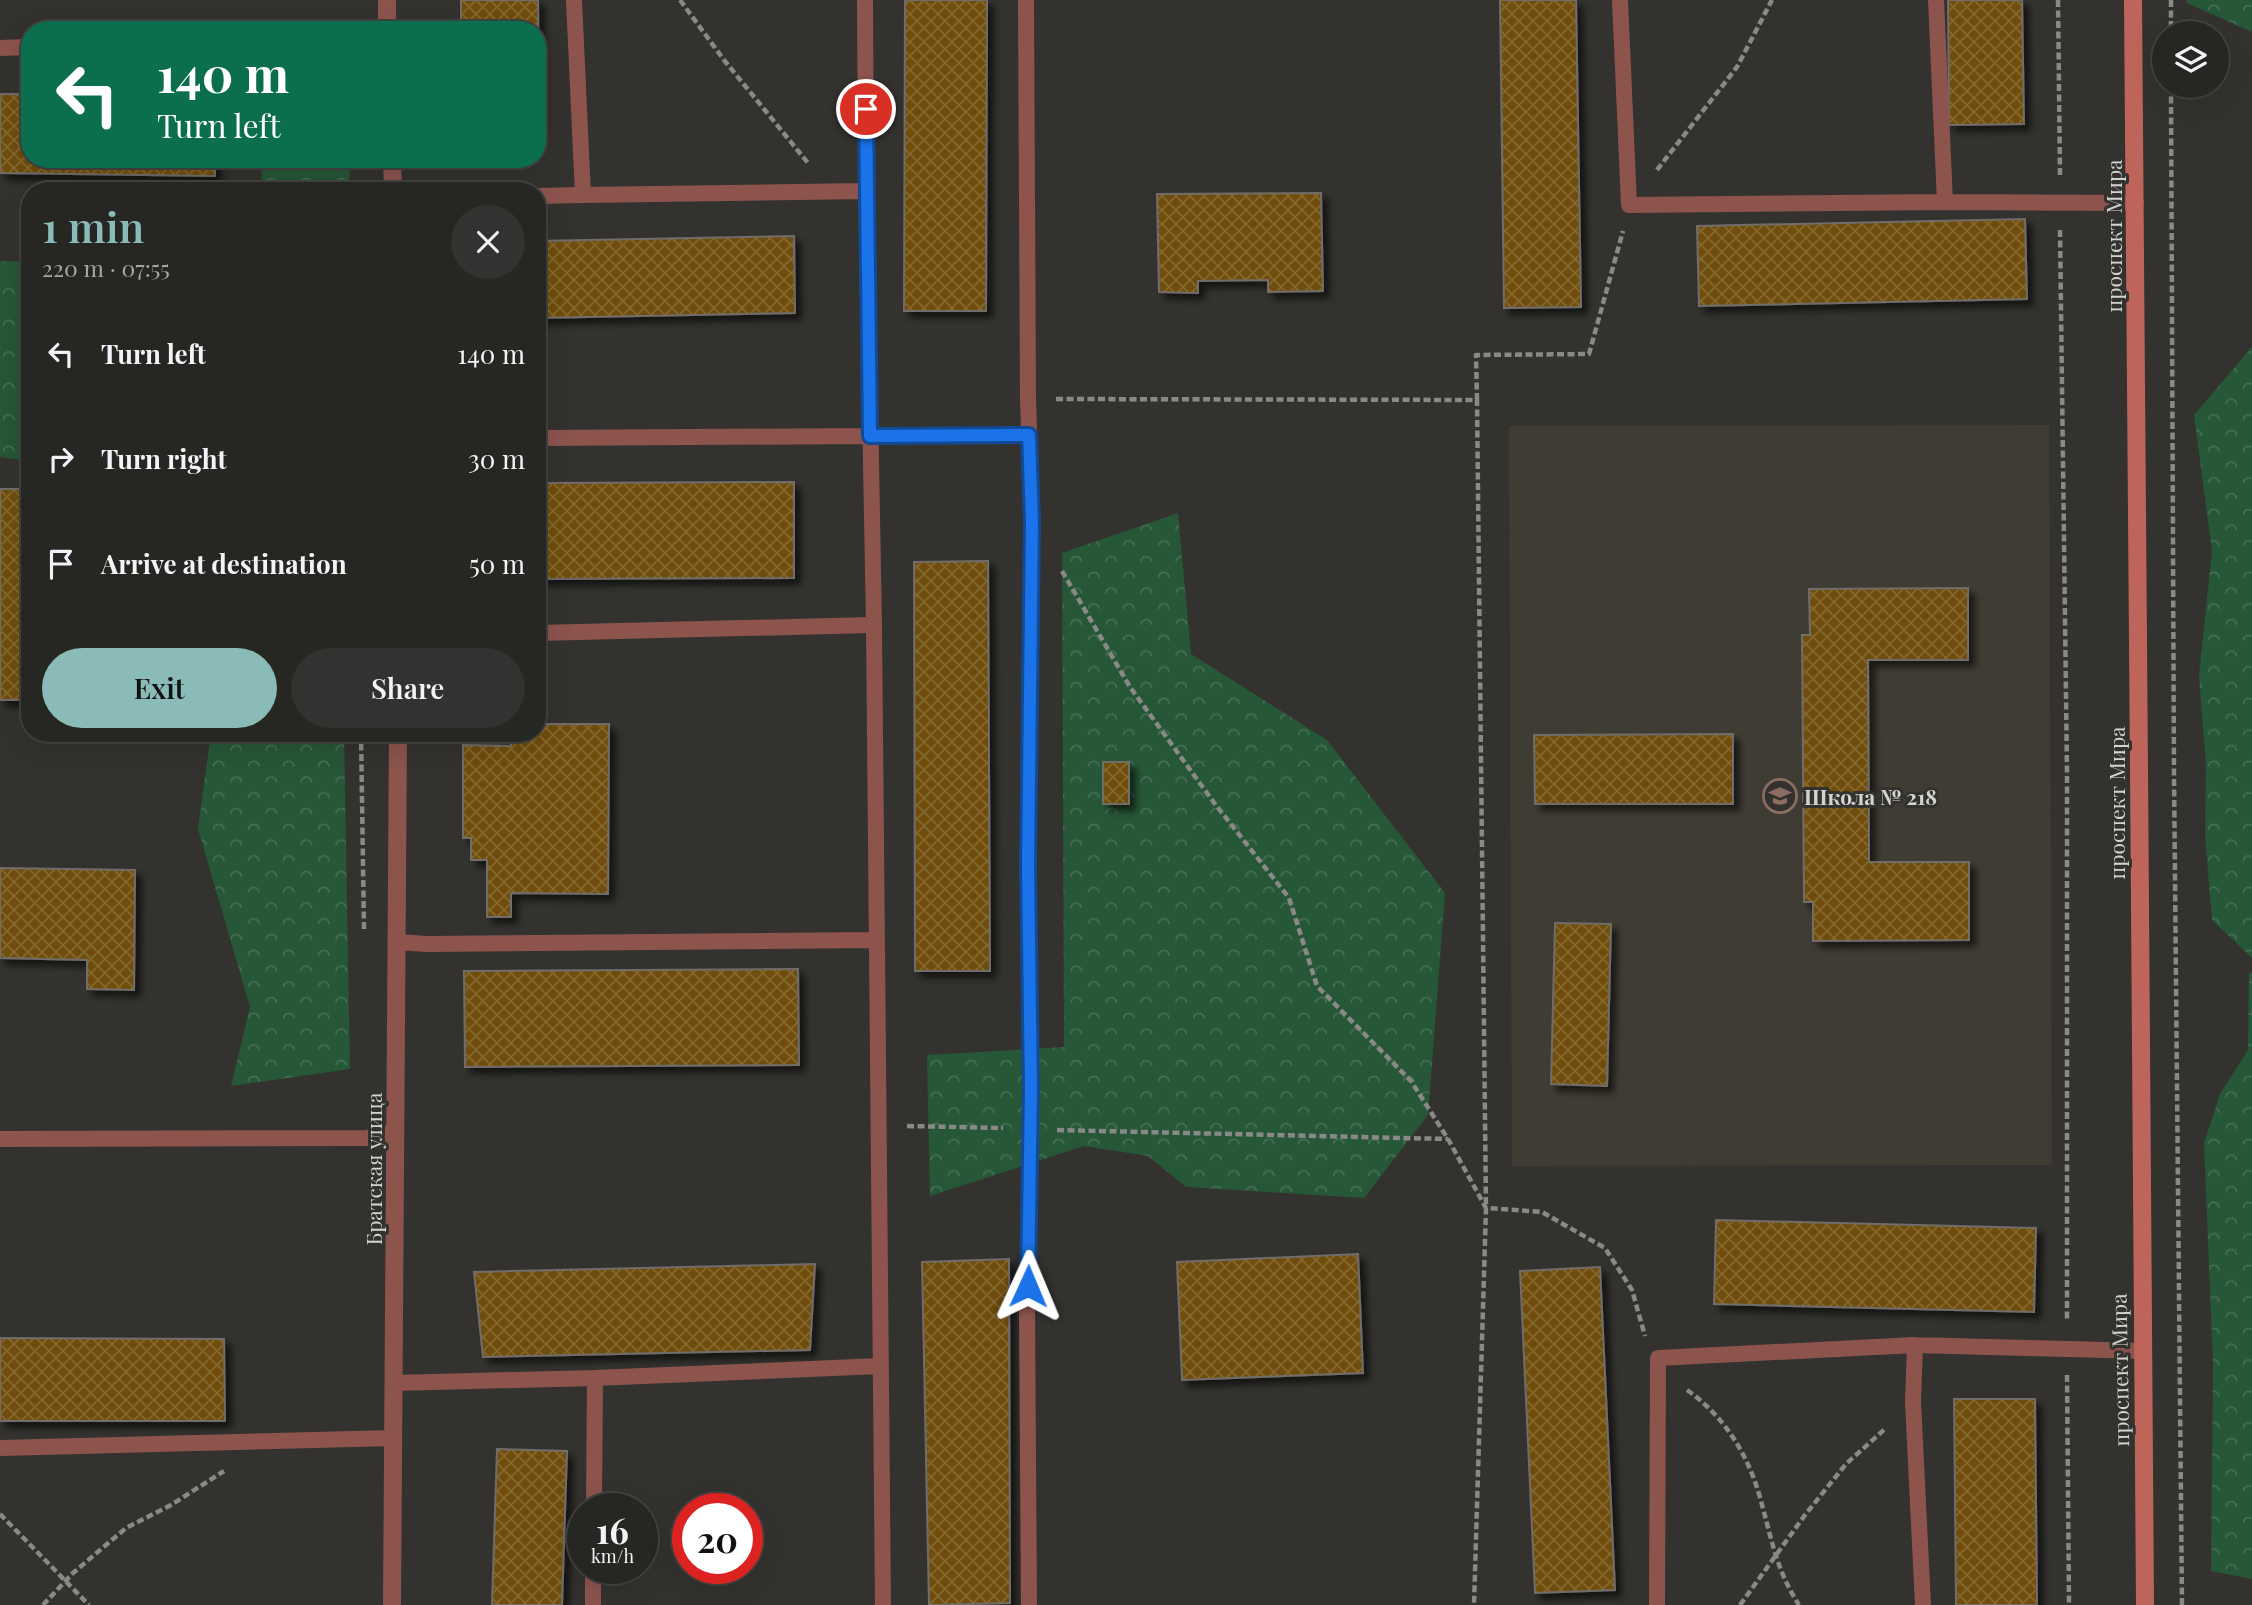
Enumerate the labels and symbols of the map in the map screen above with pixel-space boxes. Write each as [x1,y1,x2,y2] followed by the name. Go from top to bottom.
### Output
[836,79,896,139] pin
[2099,159,2127,313] street label: проспект Мира
[2102,726,2130,880] street label: проспект Мира
[1761,777,1799,815] school or university icon: Школа № 218
[1804,782,1937,810] place label: Школа № 218
[359,1092,387,1245] street label: Братская улица
[991,1249,1065,1323] position arrow
[2104,1293,2134,1447] street label: проспект Мира
[672,1493,763,1584] speed limit sign: 20

